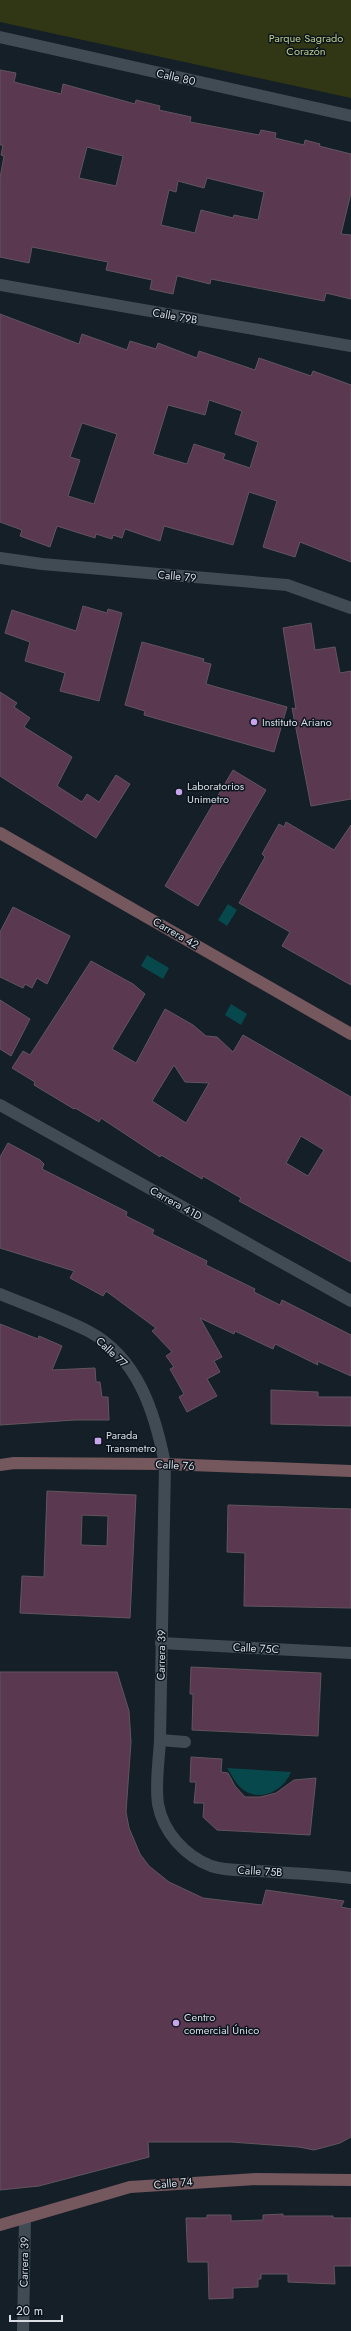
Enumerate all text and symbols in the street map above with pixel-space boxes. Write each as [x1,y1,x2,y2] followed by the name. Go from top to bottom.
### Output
[269,30,343,59] park label: Parque Sagrado Corazón
[155,65,197,89] street label: Calle 80
[151,304,199,328] street label: Calle 79B
[157,566,197,586] street label: Calle 79
[262,714,332,730] place label: Instituto Ariano
[249,717,259,727] marker: Instituto Ariano
[187,778,245,807] place label: Laboratorios Unimetro
[174,787,184,797] marker: Laboratorios Unimetro
[150,913,202,953] street label: Carrera 42
[147,1182,205,1224] street label: Carrera 41D
[92,1333,132,1371] street label: Calle 77
[106,1427,156,1456] place label: Parada Transmetro
[93,1436,103,1446] marker: Parada Transmetro
[155,1456,195,1474] street label: Calle 76
[153,1630,169,1680] street label: Carrera 39
[232,1639,280,1657] street label: Calle 75C
[237,1862,283,1880] street label: Calle 75B
[184,2009,259,2038] place label: Centro comercial Único
[171,2018,181,2028] marker: Centro comercial Único
[153,2173,194,2193] street label: Calle 74
[16,2237,32,2287] street label: Carrera 39
[10,2297,62,2323] scale bar
[16,2302,43,2320] text: 20 m

